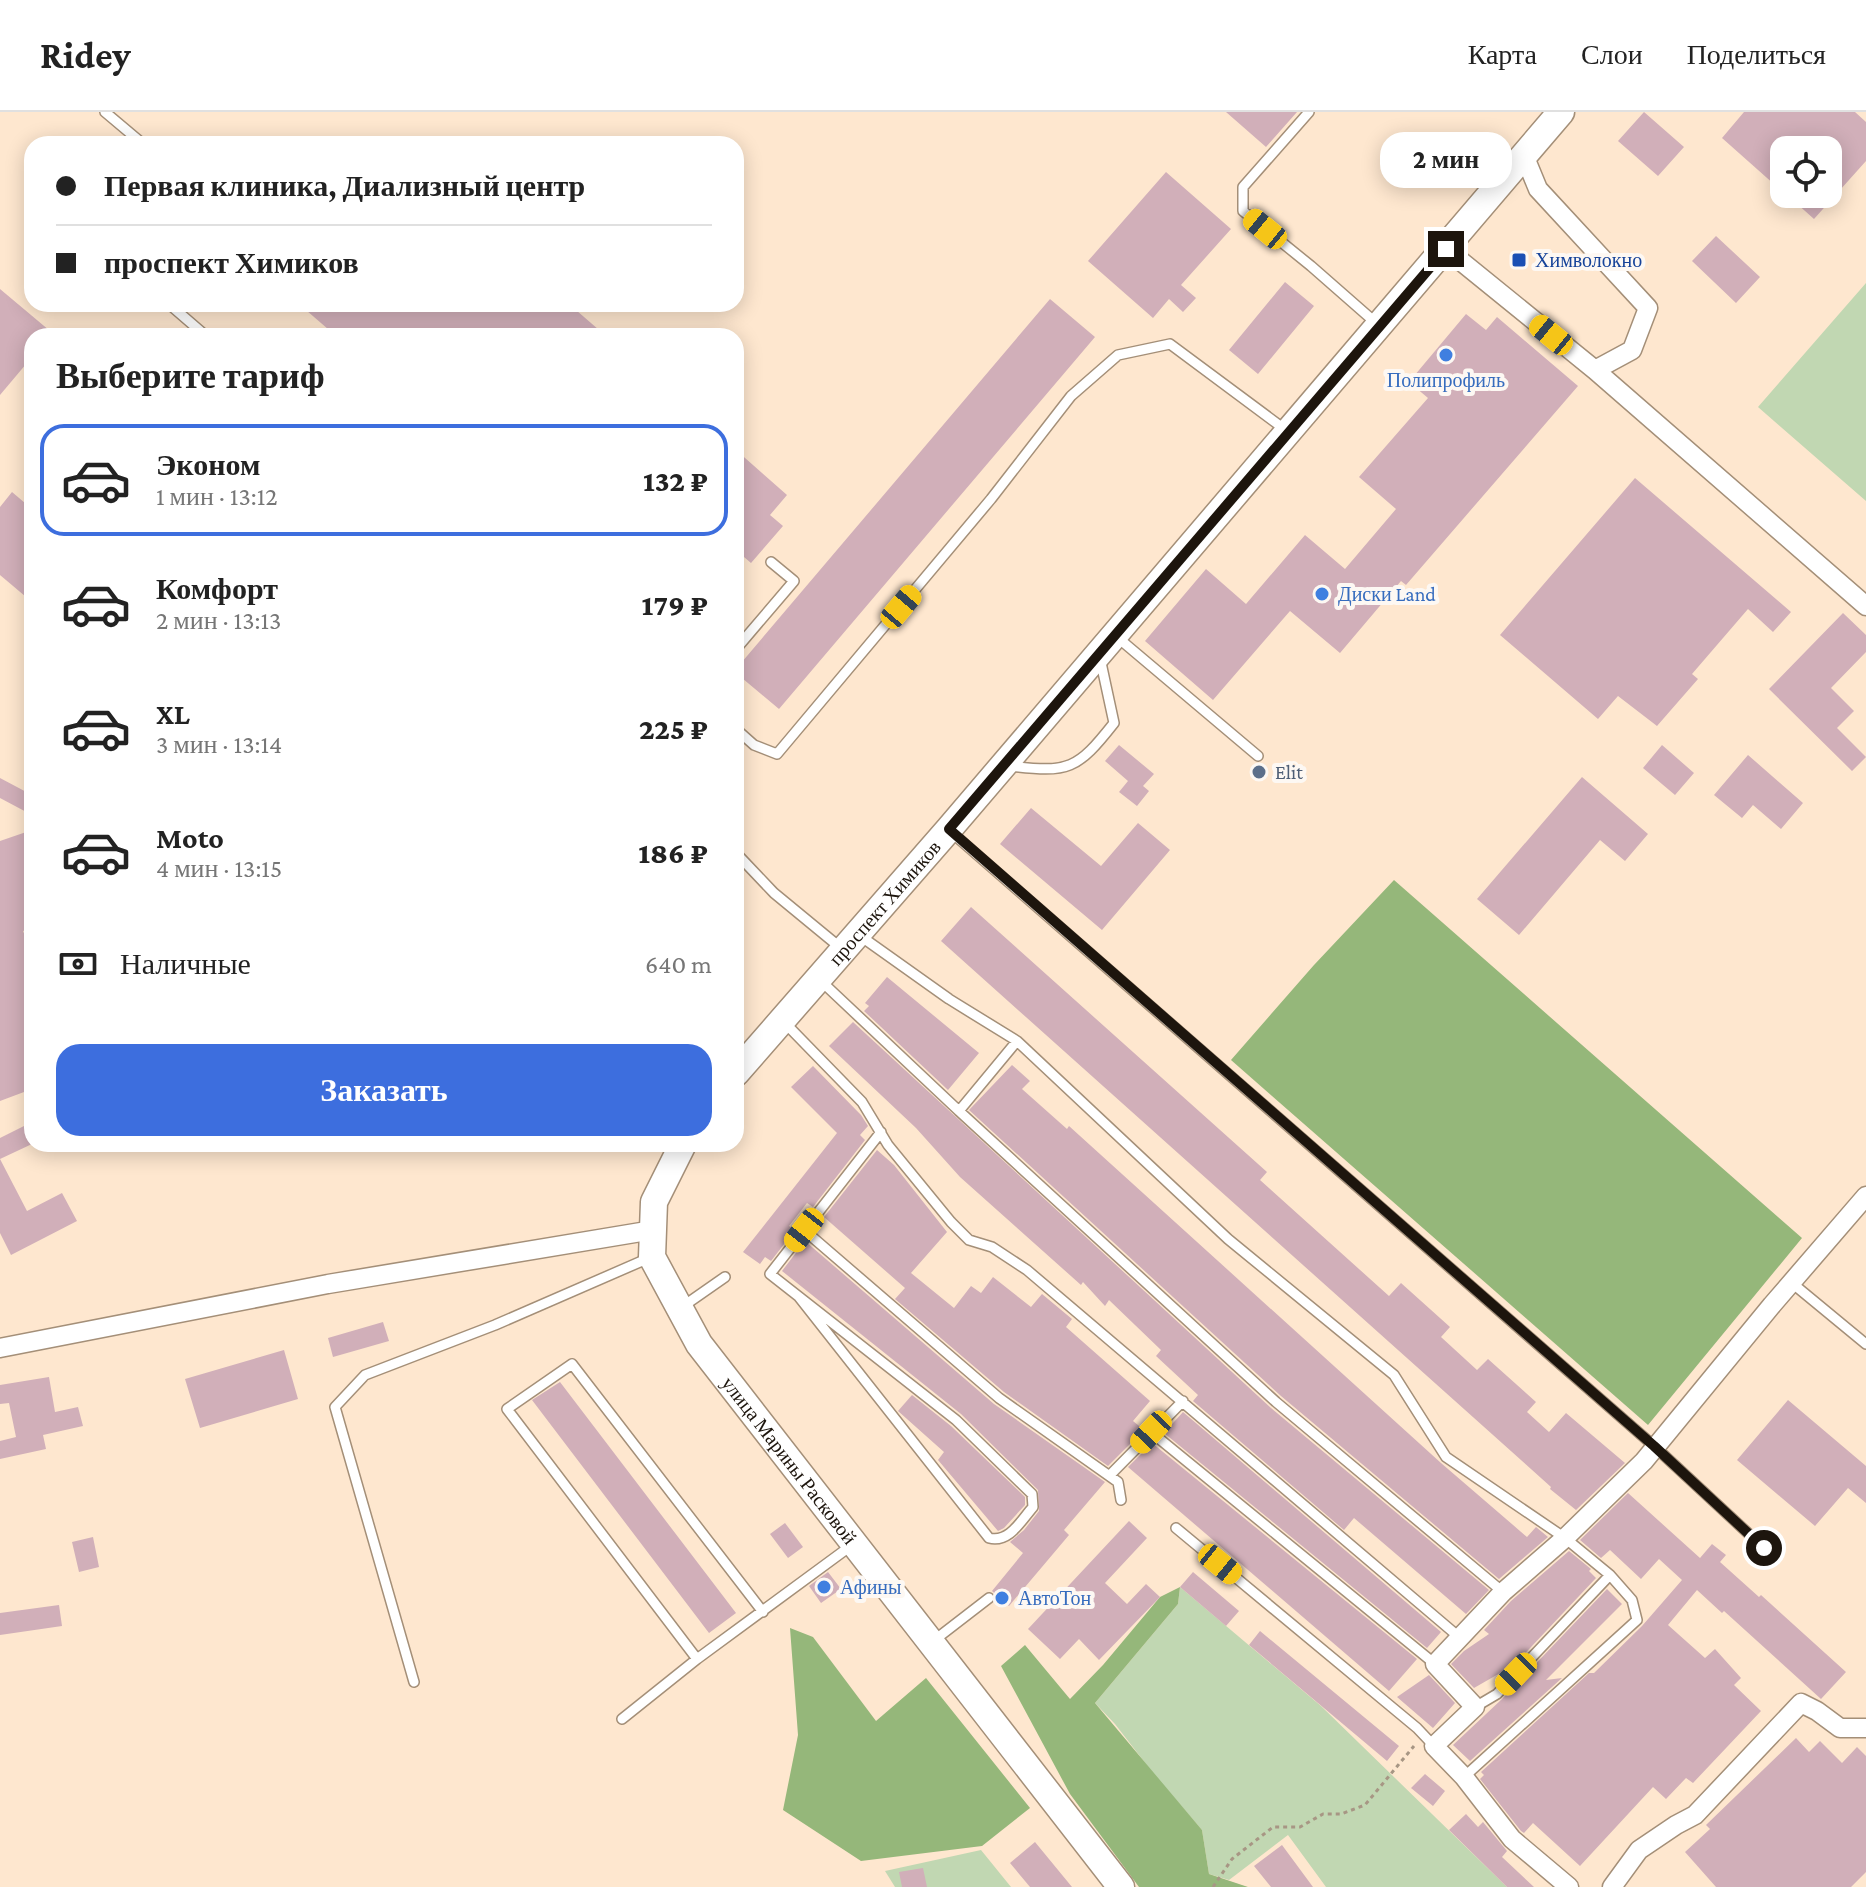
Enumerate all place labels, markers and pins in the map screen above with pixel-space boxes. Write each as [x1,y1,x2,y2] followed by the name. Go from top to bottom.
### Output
[1535,249,1642,271] place label: Химволокно
[1510,251,1528,269] marker: Химволокно
[1437,346,1455,364] marker: Полипрофиль
[1387,369,1505,392] place label: Полипрофиль
[1338,583,1436,606] place label: Диски Land
[1313,585,1331,603] marker: Диски Land
[1275,761,1303,783] place label: Elit
[1250,763,1268,781] marker: Elit
[840,1576,901,1599] place label: Афины
[815,1578,833,1596] marker: Афины
[1018,1587,1092,1609] place label: АвтоТон
[993,1589,1011,1607] marker: АвтоТон

